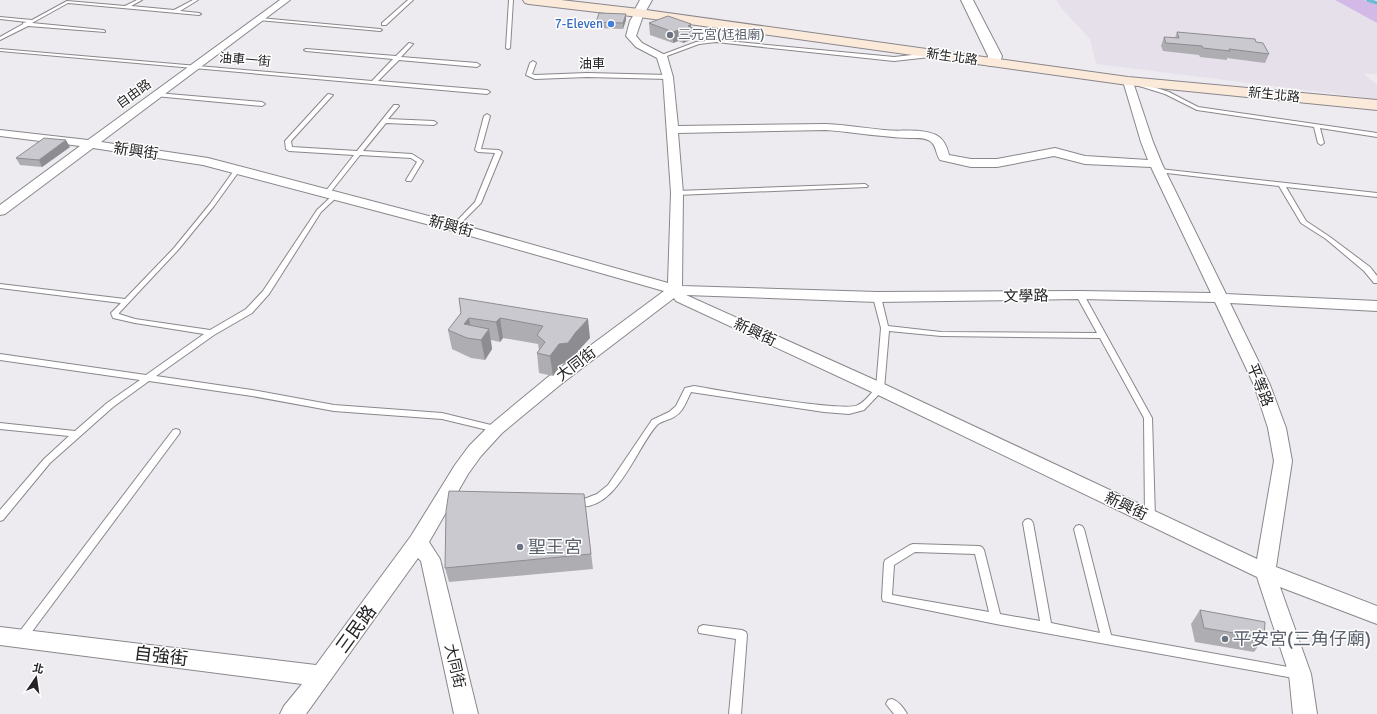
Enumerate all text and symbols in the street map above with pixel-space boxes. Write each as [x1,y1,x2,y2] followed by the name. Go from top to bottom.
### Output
[555,16,603,32] place label: 7-Eleven
[606,19,616,29] marker: 7-Eleven
[678,27,765,43] place label: 三元宮(尪祖廟)
[665,30,675,40] marker: 三元宮(尪祖廟)
[925,45,979,69] street label: 新生北路
[218,50,272,70] street label: 油車一街
[579,56,605,72] street label: 油車
[114,76,154,112] street label: 自由路
[1247,84,1301,106] street label: 新生北路
[112,139,160,163] street label: 新興街
[427,211,475,241] street label: 新興街
[1003,287,1049,305] street label: 文學路
[731,314,779,350] street label: 新興街
[553,343,599,385] street label: 大同街
[1243,361,1277,409] street label: 平等路
[1102,488,1150,524] street label: 新興街
[528,536,582,558] place label: 聖王宮
[515,542,525,552] marker: 聖王宮
[331,601,381,657] street label: 三民路
[1233,628,1371,650] place label: 平安宮(三角仔廟)
[1220,634,1230,644] marker: 平安宮(三角仔廟)
[133,642,189,670] street label: 自強街
[441,642,469,690] street label: 大同街
[16,658,56,698] north arrow
[31,661,45,676] text: 北

